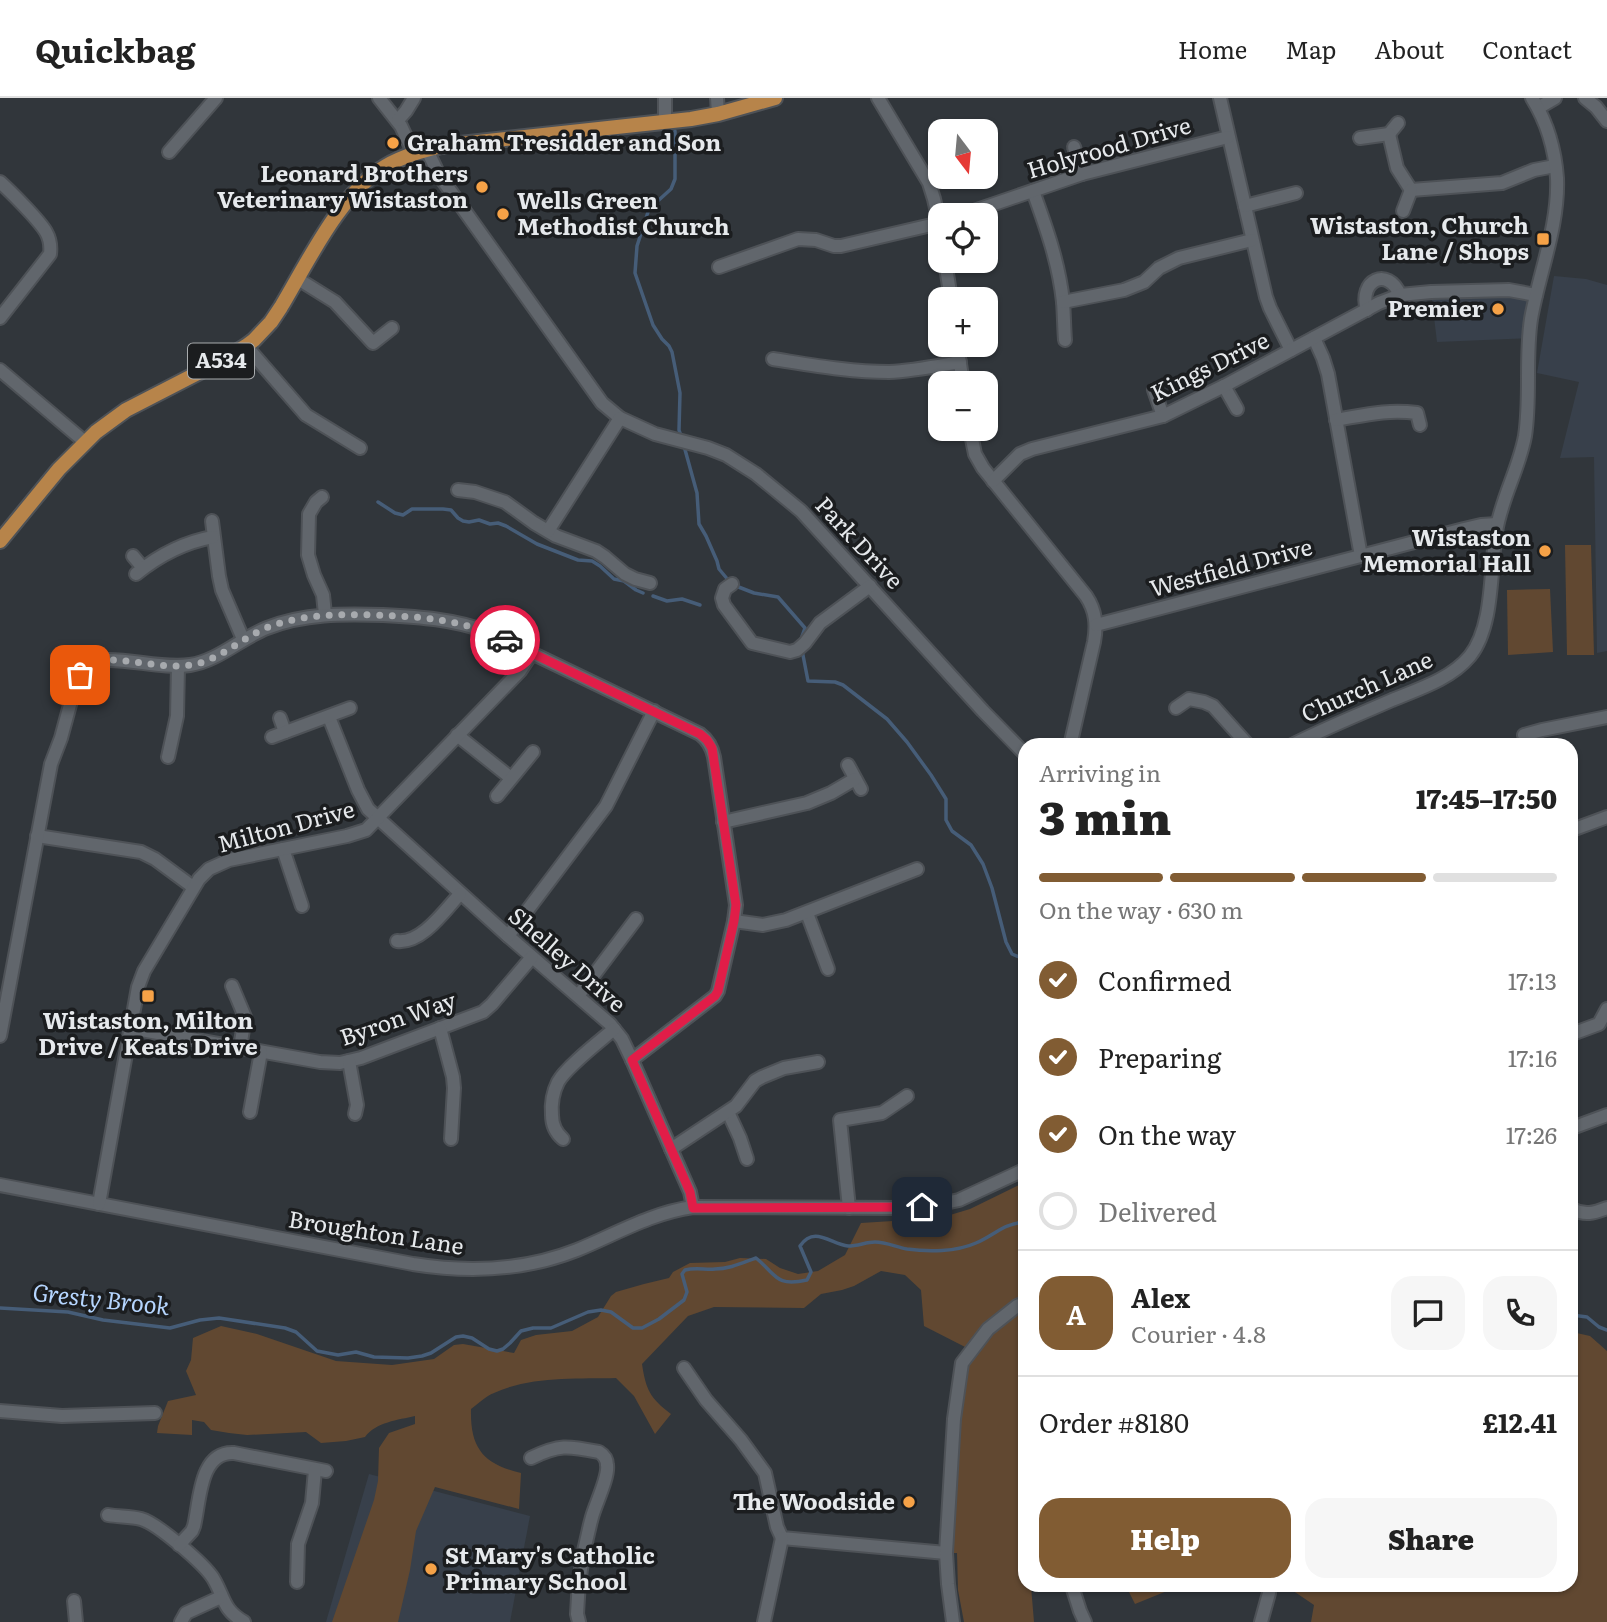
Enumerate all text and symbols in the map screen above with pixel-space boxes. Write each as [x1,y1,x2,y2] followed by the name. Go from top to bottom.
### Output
[35,24,195,73] text: Quickbag
[1178,31,1247,66] text: Home
[1285,31,1336,66] text: Map
[1374,31,1444,66] text: About
[1482,31,1572,66] text: Contact
[1022,106,1194,186] street label: Holyrood Drive
[928,119,998,189] north arrow
[928,119,998,441] map controls
[407,124,721,158] place label: Graham Tresidder and Son
[385,135,401,151] marker: Graham Tresidder and Son
[217,155,468,215] place label: Leonard Brothers Veterinary Wistaston
[474,179,490,195] marker: Leonard Brothers Veterinary Wistaston
[517,182,730,242] place label: Wells Green Methodist Church
[928,203,998,273] button: locate
[495,206,511,222] marker: Wells Green Methodist Church
[1310,207,1529,267] place label: Wistaston, Church Lane / Shops
[1535,231,1551,247] marker: Wistaston, Church Lane / Shops
[928,287,998,357] button: +
[1388,290,1485,324] place label: Premier
[1490,301,1506,317] marker: Premier
[1144,322,1274,409] street label: Kings Drive
[188,344,254,378] road number: A534
[928,371,998,441] button: −
[809,488,912,595] street label: Park Drive
[1362,519,1531,579] place label: Wistaston Memorial Hall
[1145,528,1316,604] street label: Westfield Drive
[1537,543,1553,559] marker: Wistaston Memorial Hall
[470,605,540,675] courier
[486,621,524,659] icon: car
[1295,641,1437,729] street label: Church Lane
[50,645,110,705] pin
[61,656,99,694] icon: bag
[1039,755,1161,789] text: Arriving in
[1416,778,1557,817] text: 17:45–17:50
[1039,781,1171,849] text: 3 min
[213,790,358,860] street label: Milton Drive
[1039,892,1243,926] text: On the way · 630 m
[502,898,634,1019] street label: Shelley Drive
[1098,960,1232,999] text: Confirmed
[1039,961,1077,999] icon: check
[1508,963,1557,997] text: 17:13
[335,981,461,1053] street label: Byron Way
[140,988,156,1004] marker: Wistaston, Milton Drive / Keats Drive
[38,1002,258,1062] place label: Wistaston, Milton Drive / Keats Drive
[1098,1037,1221,1076] text: Preparing
[1039,1038,1077,1076] icon: check
[1508,1040,1557,1074] text: 17:16
[1098,1114,1236,1153] text: On the way
[1039,1115,1077,1153] icon: check
[1506,1117,1557,1151] text: 17:26
[892,1177,952,1237] pin
[903,1188,941,1226] icon: home
[1098,1191,1217,1230] text: Delivered
[286,1200,466,1262] street label: Broughton Lane
[31,1273,172,1322] water label: Gresty Brook
[1391,1276,1465,1350] button: chat
[1483,1276,1557,1350] button: phone
[1131,1277,1190,1316] text: Alex
[1066,1294,1086,1333] text: A
[1131,1316,1266,1350] text: Courier · 4.8
[1039,1402,1189,1441] text: Order #8180
[1482,1402,1557,1441] text: £12.41
[733,1483,895,1517] place label: The Woodside
[901,1494,917,1510] marker: The Woodside
[1039,1498,1291,1578] button: Help
[1305,1498,1557,1578] button: Share
[445,1537,655,1597] place label: St Mary's Catholic Primary School
[423,1561,439,1577] marker: St Mary's Catholic Primary School

